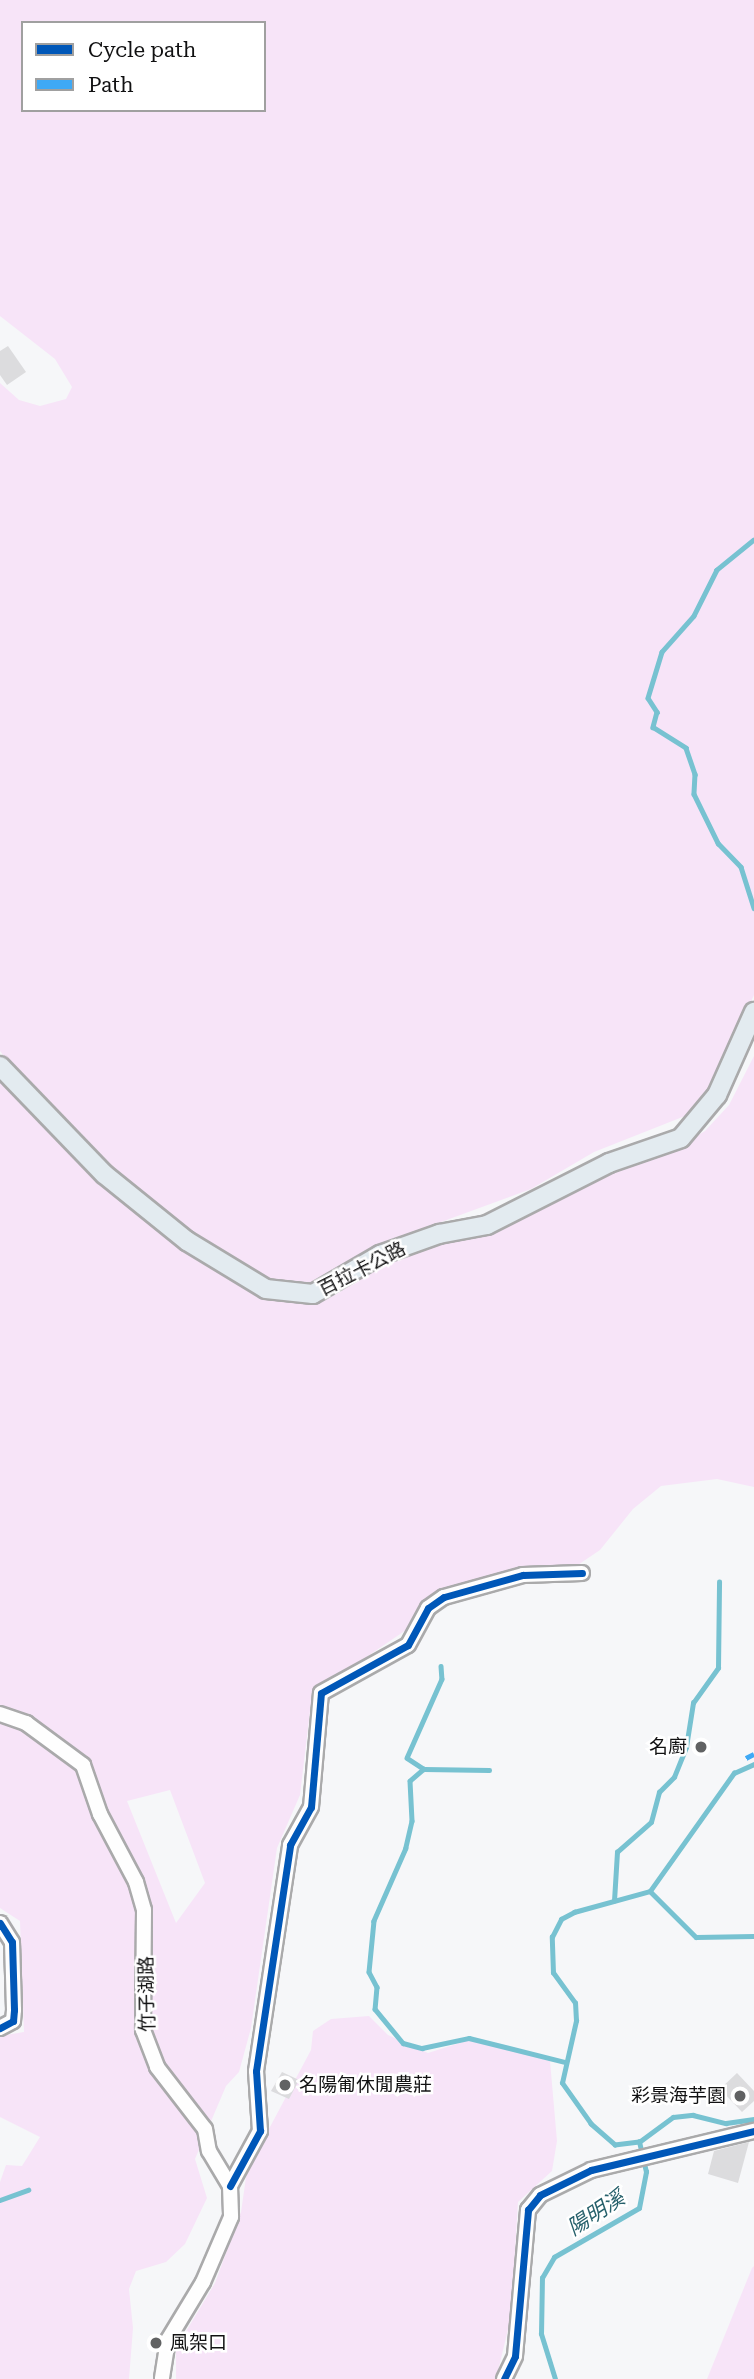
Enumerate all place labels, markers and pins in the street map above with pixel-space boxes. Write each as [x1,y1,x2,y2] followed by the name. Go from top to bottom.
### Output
[649,1736,687,1758] place label: 名廚
[693,1739,709,1755] marker: 名廚
[299,2074,432,2096] place label: 名陽匍休閒農莊
[277,2077,293,2093] marker: 名陽匍休閒農莊
[631,2085,726,2107] place label: 彩景海芋園
[732,2088,748,2104] marker: 彩景海芋園
[170,2332,227,2354] place label: 風架口
[148,2335,164,2351] marker: 風架口

